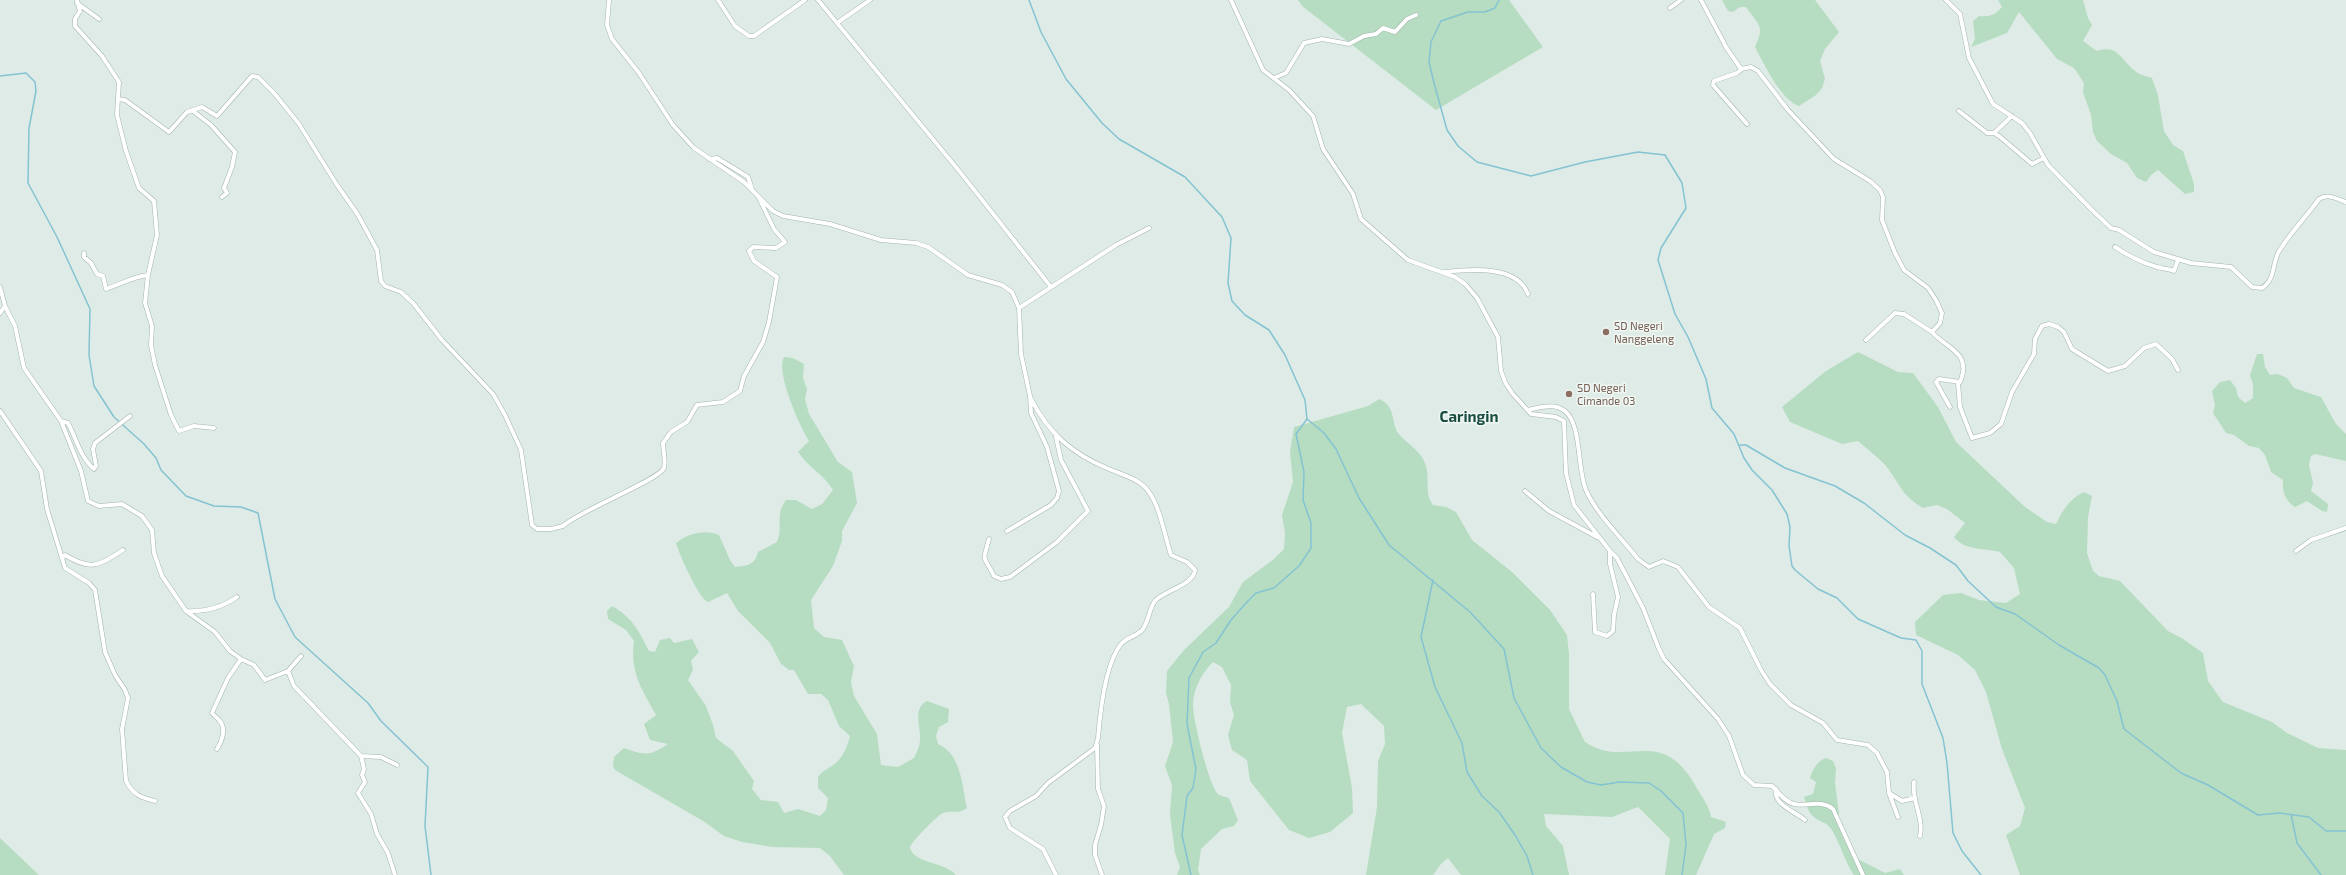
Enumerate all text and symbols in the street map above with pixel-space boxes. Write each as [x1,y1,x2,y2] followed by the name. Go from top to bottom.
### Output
[1614,319,1674,345] place label: SD Negeri Nanggeleng
[1601,327,1611,337] marker: SD Negeri Nanggeleng
[1577,381,1635,407] place label: SD Negeri Cimande 03
[1564,389,1574,399] marker: SD Negeri Cimande 03
[1440,408,1498,426] district label: Caringin

